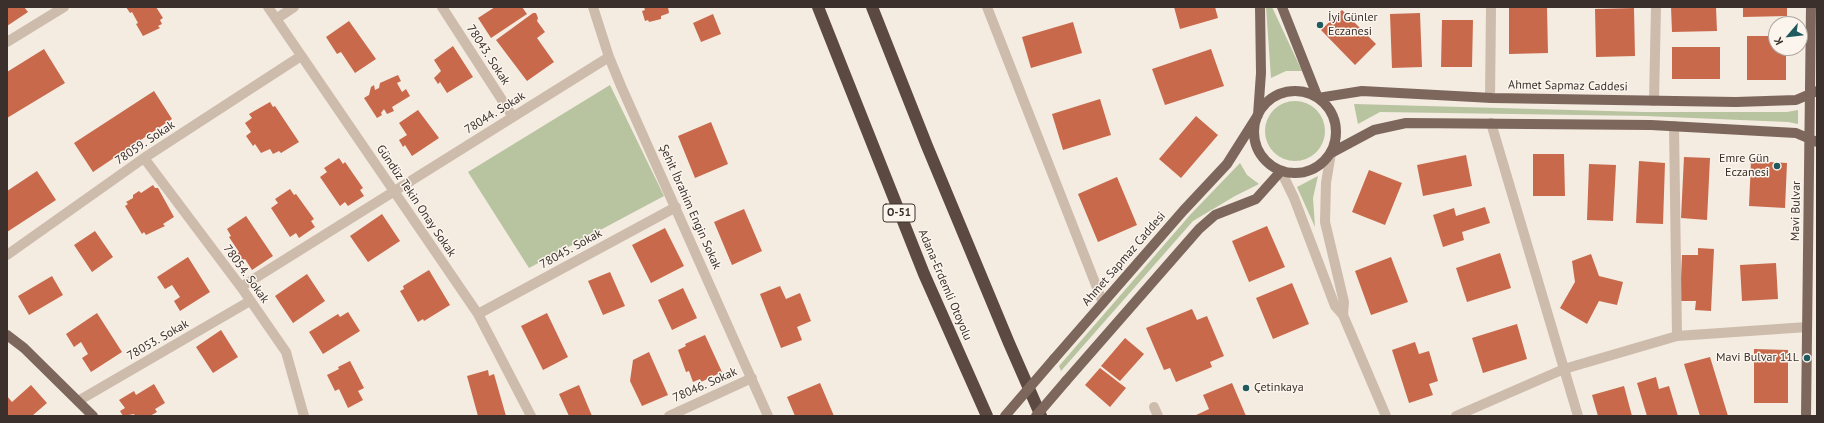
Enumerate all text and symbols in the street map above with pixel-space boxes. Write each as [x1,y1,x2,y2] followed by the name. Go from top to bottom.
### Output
[1328,11,1378,39] place label: İyi Günler Eczanesi
[1768,16,1808,56] north arrow
[1315,20,1325,30] marker: İyi Günler Eczanesi
[463,22,513,88] street label: 78043. Sokak
[1771,35,1786,47] text: K
[1508,78,1628,94] street label: Ahmet Sapmaz Caddesi
[462,89,528,137] street label: 78044. Sokak
[112,118,178,168] street label: 78059. Sokak
[373,142,459,260] street label: Gündüz Tekin Onay Sokak
[656,142,724,272] street label: Şehit İbrahim Engin Sokak
[1719,152,1769,180] place label: Emre Gün Eczanesi
[1772,161,1782,171] marker: Emre Gün Eczanesi
[1788,181,1804,241] street label: Mavi Bulvar
[883,204,915,222] road number: O-51
[1079,209,1169,309] street label: Ahmet Sapmaz Caddesi
[537,226,605,272] street label: 78045. Sokak
[915,227,975,343] street label: Adana-Erdemli Otoyolu
[220,242,272,306] street label: 78054. Sokak
[125,317,191,363] street label: 78053. Sokak
[1716,351,1799,365] place label: Mavi Bulvar 11L
[1802,353,1812,363] marker: Mavi Bulvar 11L
[671,364,739,406] street label: 78046. Sokak
[1254,381,1304,395] place label: Çetinkaya
[1241,383,1251,393] marker: Çetinkaya

